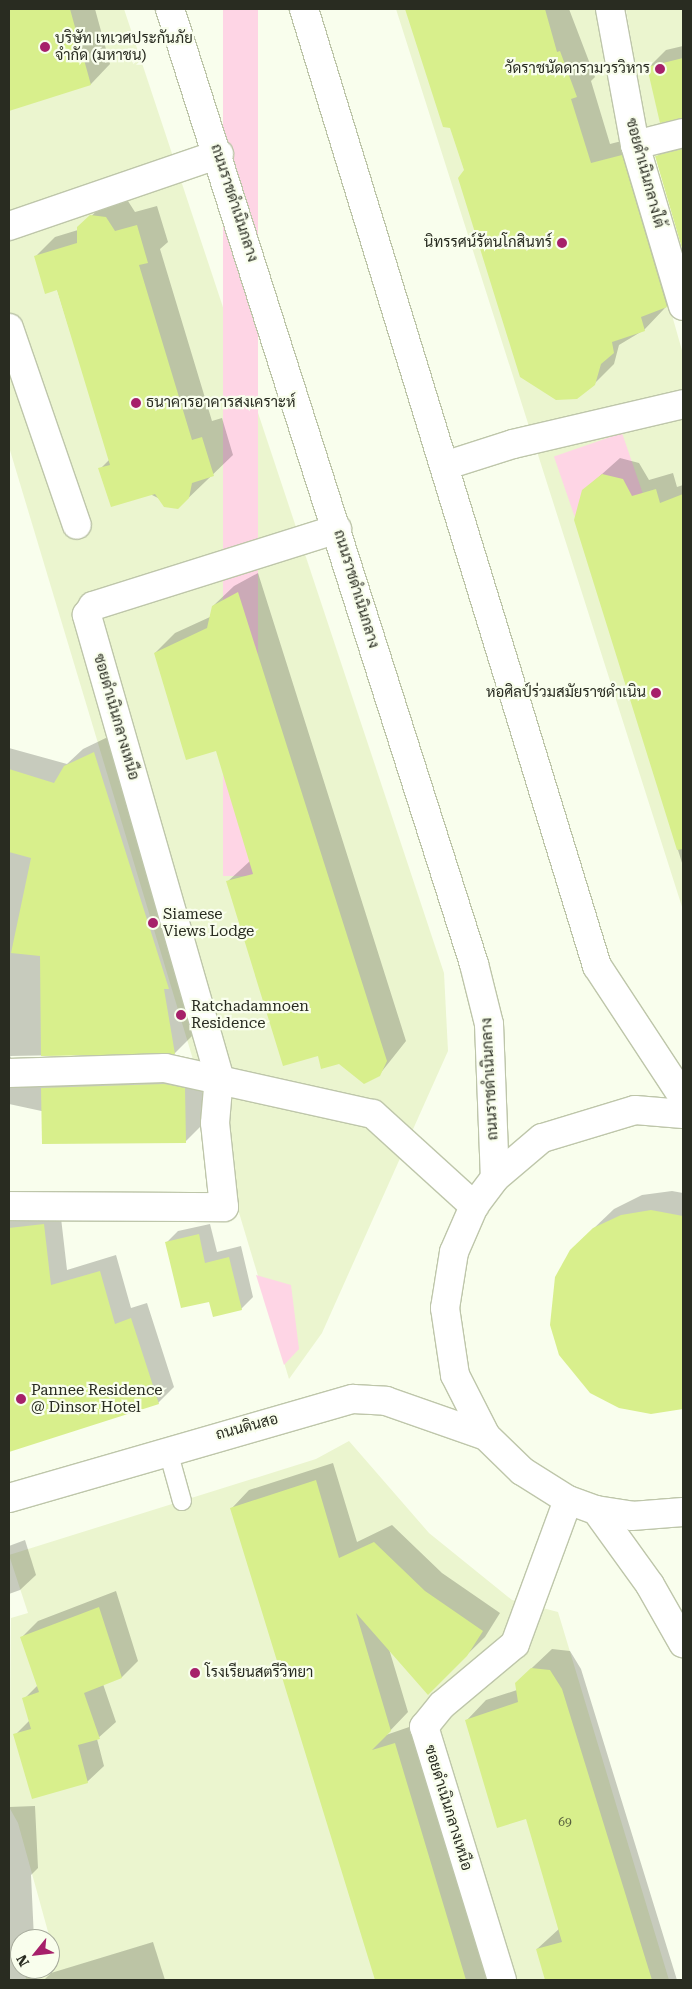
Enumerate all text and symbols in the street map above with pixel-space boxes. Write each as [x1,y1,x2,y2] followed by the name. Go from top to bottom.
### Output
[55,29,193,64] place label: บริษัท เทเวศประกันภัย จำกัด (มหาชน)
[39,41,51,53] marker: บริษัท เทเวศประกันภัย จำกัด (มหาชน)
[505,60,650,78] place label: วัดราชนัดดารามวรวิหาร
[654,63,666,75] marker: วัดราชนัดดารามวรวิหาร
[622,116,668,230] street label: ซอยดำเนินกลางใต้
[206,142,262,264] street label: ถนนราชดำเนินกลาง
[424,234,552,252] place label: นิทรรศน์รัตนโกสินทร์
[556,237,568,249] marker: นิทรรศน์รัตนโกสินทร์
[146,394,295,412] place label: ธนาคารอาคารสงเคราะห์
[130,397,142,409] marker: ธนาคารอาคารสงเคราะห์
[329,528,383,650] street label: ถนนราชดำเนินกลาง
[89,652,143,782] street label: ซอยดำเนินกลางเหนือ
[486,684,646,702] place label: หอศิลป์ร่วมสมัยราชดำเนิน
[650,687,662,699] marker: หอศิลป์ร่วมสมัยราชดำเนิน
[163,905,254,940] place label: Siamese Views Lodge
[147,917,159,929] marker: Siamese Views Lodge
[191,997,309,1032] place label: Ratchadamnoen Residence
[175,1009,187,1021] marker: Ratchadamnoen Residence
[478,1017,502,1141] street label: ถนนราชดำเนินกลาง
[31,1381,163,1416] place label: Pannee Residence @ Dinsor Hotel
[15,1393,27,1405] marker: Pannee Residence @ Dinsor Hotel
[214,1410,280,1444] street label: ถนนดินสอ
[205,1664,313,1682] place label: โรงเรียนสตรีวิทยา
[189,1667,201,1679] marker: โรงเรียนสตรีวิทยา
[420,1743,476,1873] street label: ซอยดำเนินกลางเหนือ
[558,1816,572,1830] house number: 69
[10,1929,60,1979] north arrow
[13,1952,32,1969] text: N

